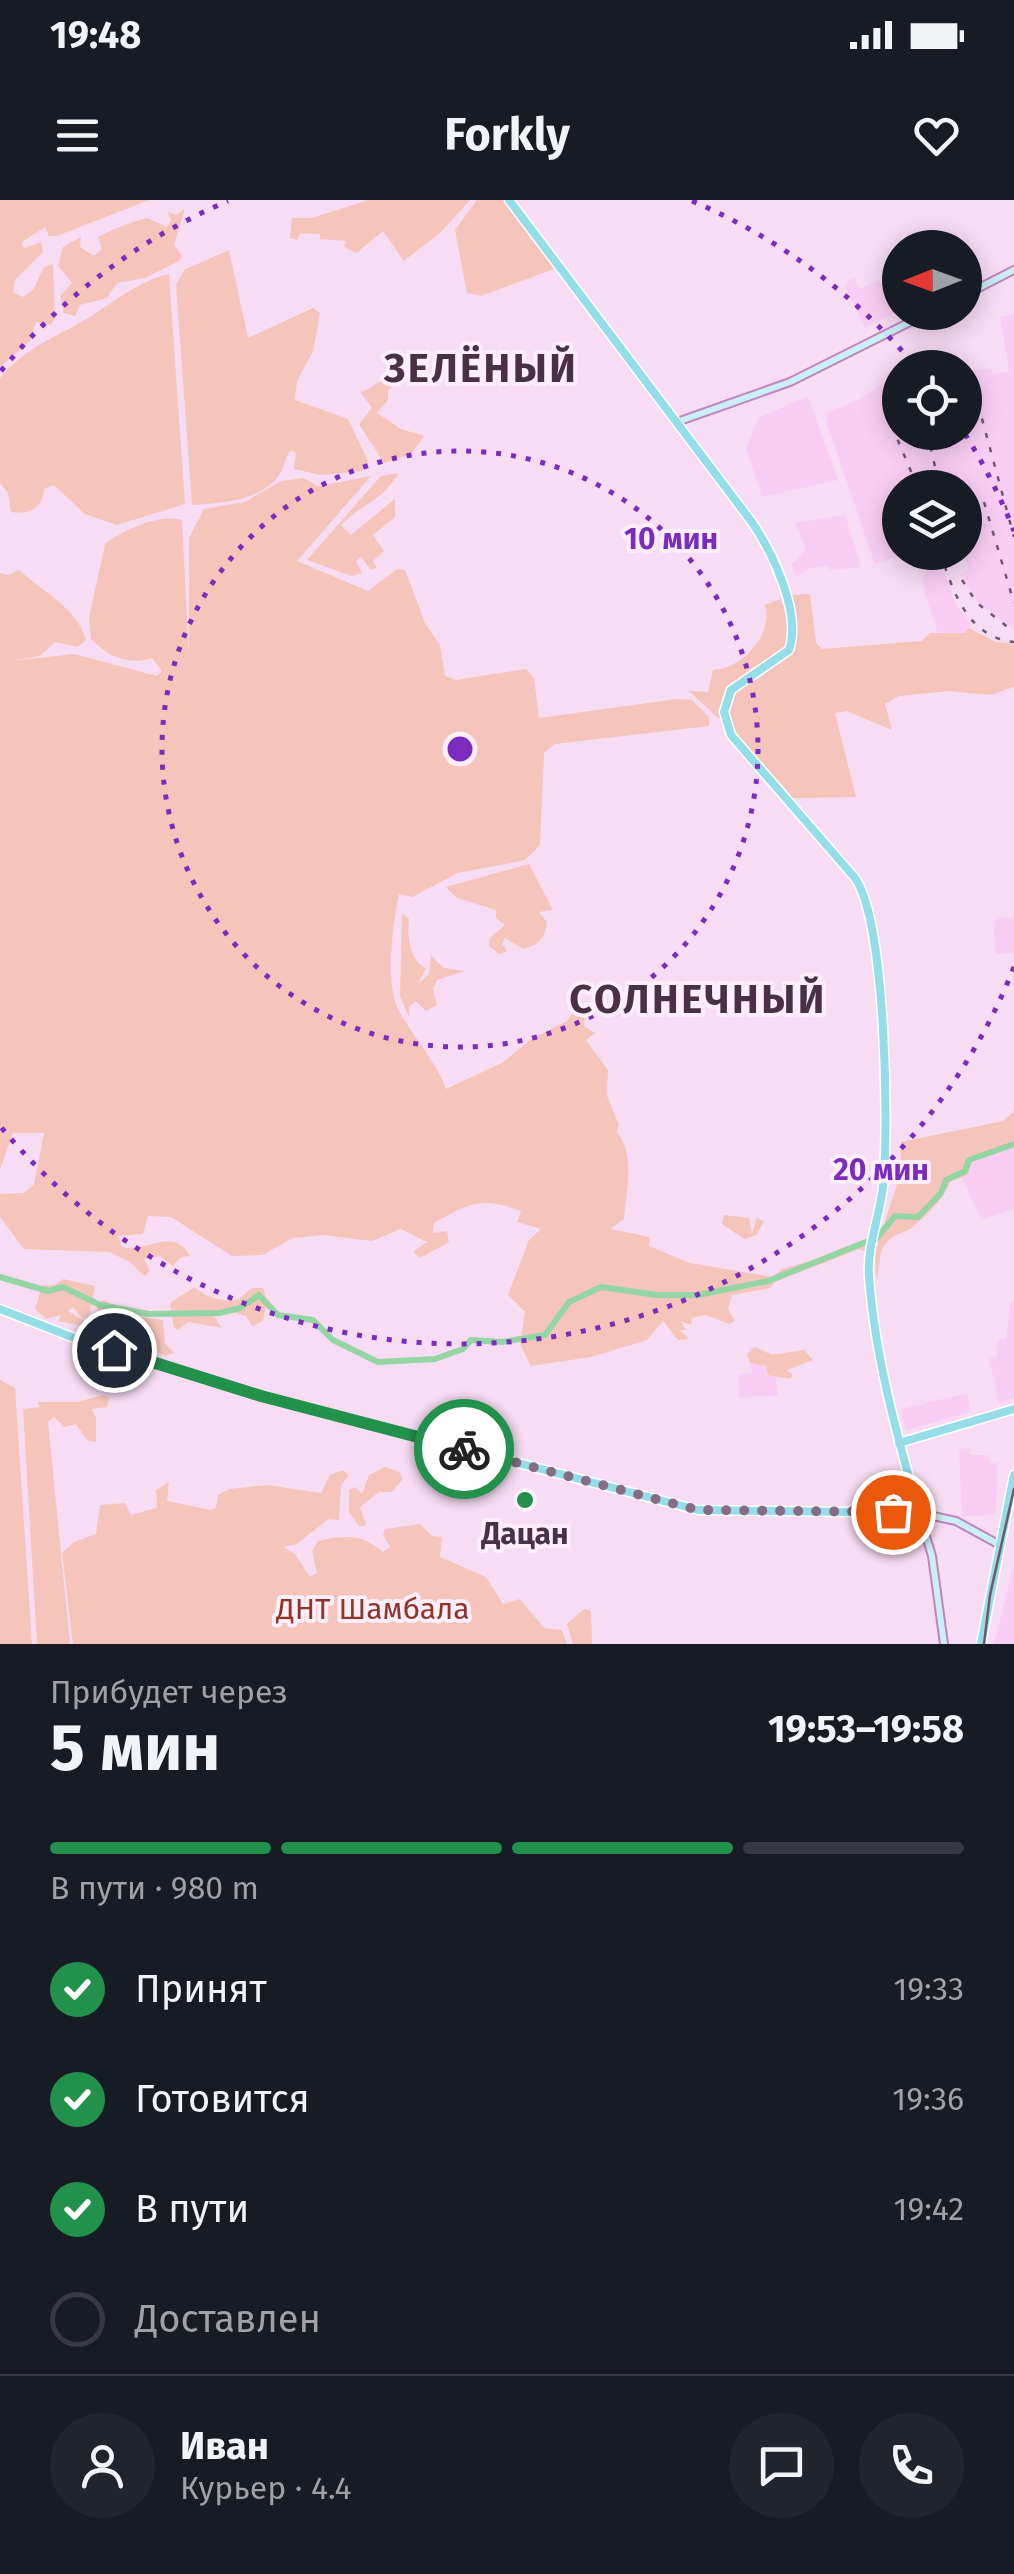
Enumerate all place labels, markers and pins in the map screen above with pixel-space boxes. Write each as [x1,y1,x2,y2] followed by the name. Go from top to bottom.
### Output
[442,731,478,767] centre of rings
[72,1308,157,1393] pin
[851,1470,936,1555] pin
[514,1489,536,1511] marker: Дацан
[480,1516,569,1552] place label: Дацан

